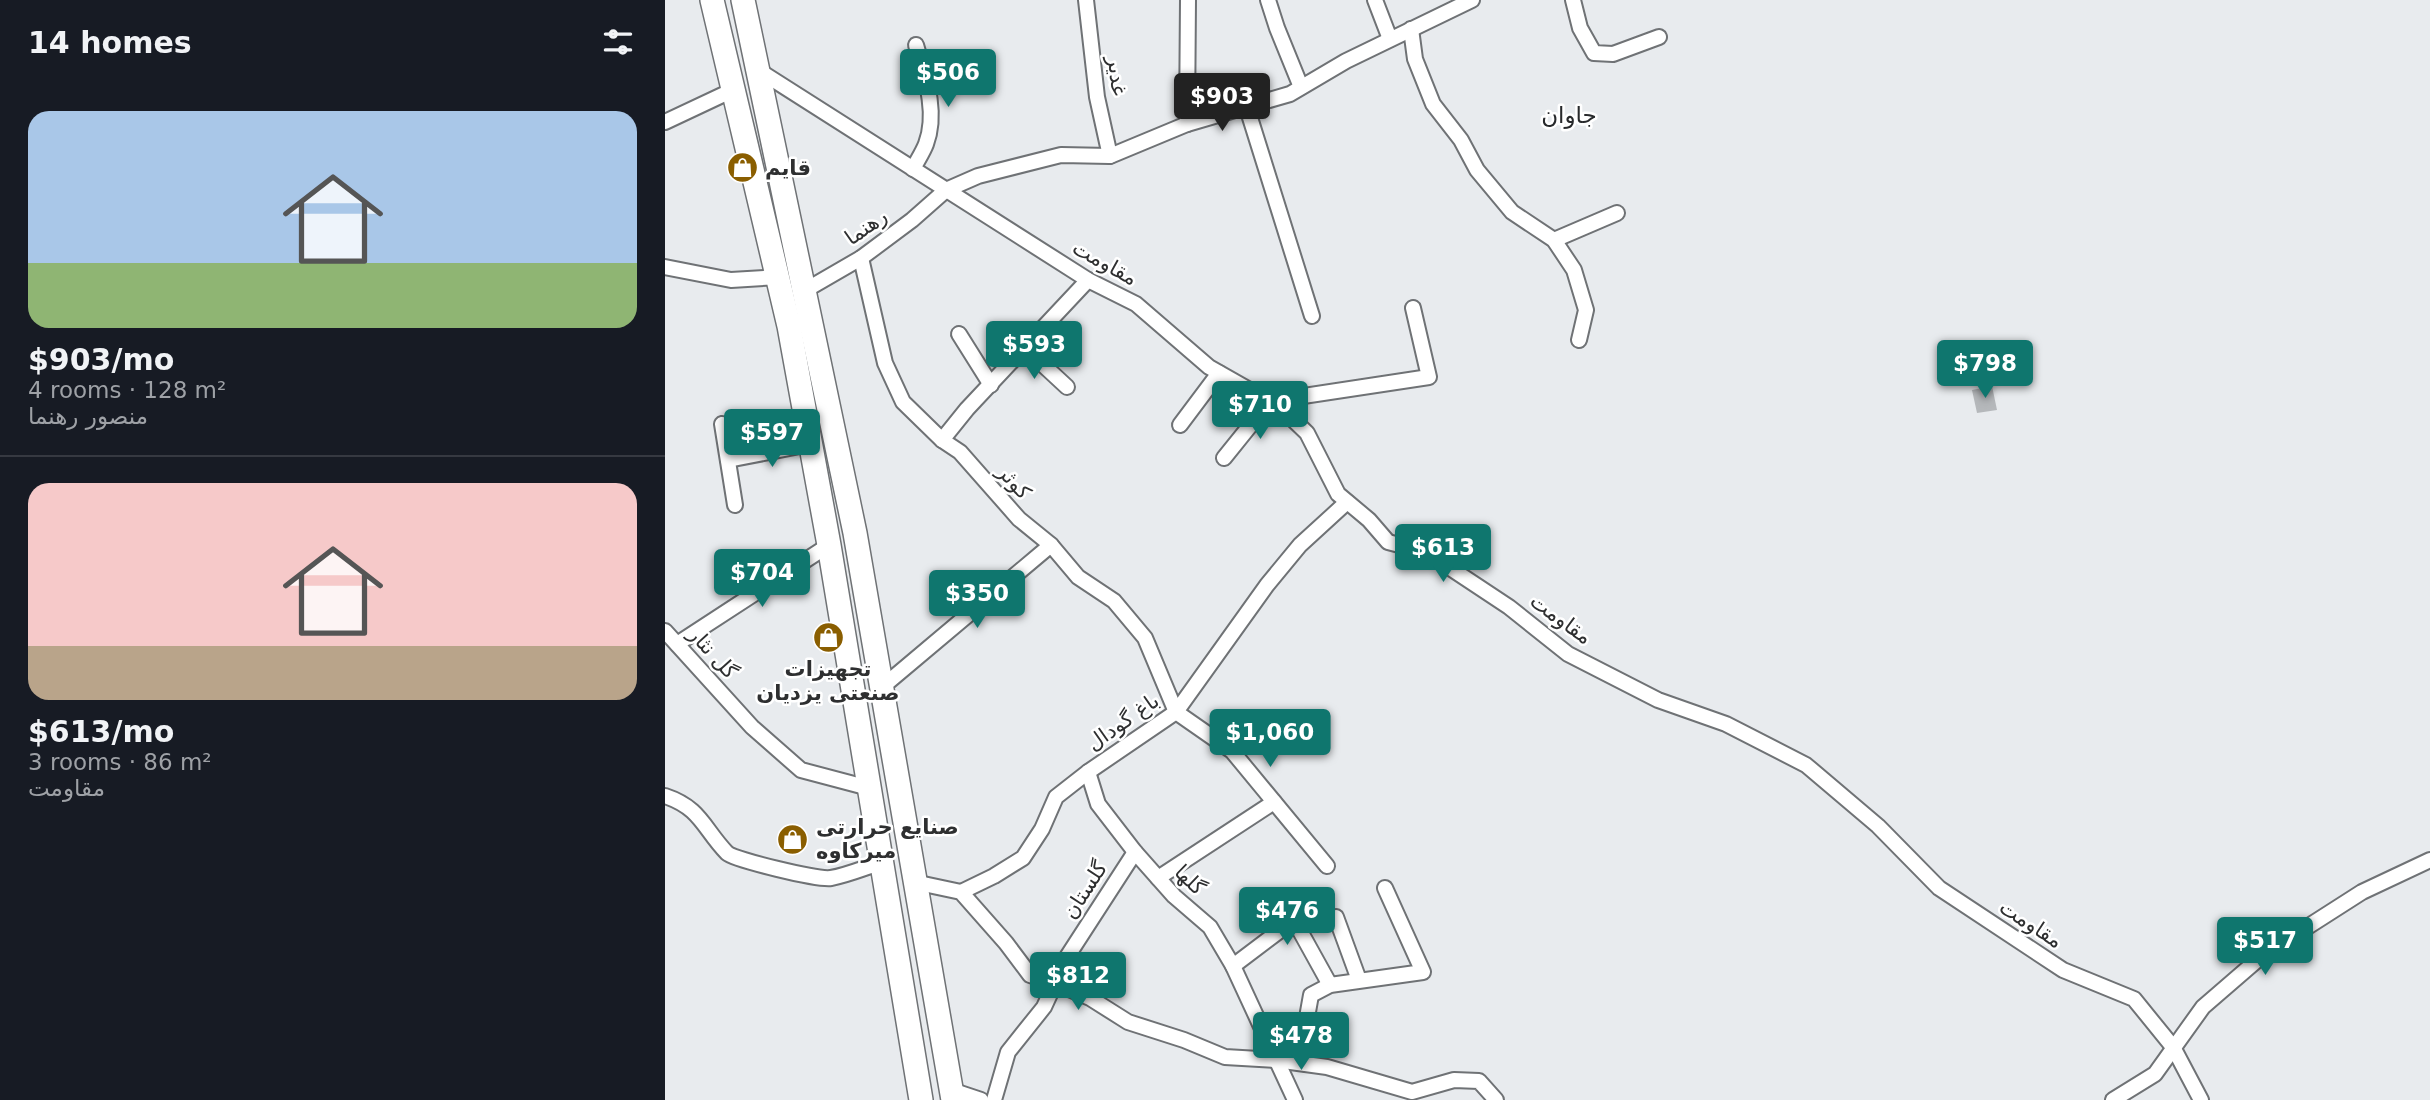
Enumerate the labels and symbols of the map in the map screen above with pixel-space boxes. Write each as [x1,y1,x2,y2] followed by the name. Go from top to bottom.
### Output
[907,50,989,109] pin: $506
[1103,54,1131,97] street label: غدیر
[1181,74,1263,133] pin: $903
[1541,102,1597,129] district label: جاوان
[725,151,759,185] shop icon: قایم
[765,156,811,180] place label: قایم
[840,204,892,250] street label: رهنما
[1068,235,1142,291] street label: مقاومت
[993,322,1075,381] pin: $593
[1944,340,2026,400] pin: $798
[1219,382,1301,441] pin: $710
[731,410,813,469] pin: $597
[992,459,1036,504] street label: کوثر
[1402,524,1484,584] pin: $613
[721,550,803,609] pin: $704
[936,570,1018,630] pin: $350
[1526,589,1596,649] street label: مقاومت
[811,620,845,654] shop icon: تجهیزات صنعتی یزدیان
[683,621,742,684] street label: گل نثار
[756,657,900,705] place label: تجهیزات صنعتی یزدیان
[1082,688,1164,756] street label: باغ گودال
[1213,710,1327,769] pin: $1,060
[816,815,959,863] place label: صنایع حرارتی میرکاوه
[776,822,810,856] shop icon: صنایع حرارتی میرکاوه
[1058,857,1112,923] street label: گلستان
[1170,860,1210,900] street label: گلها
[1246,888,1328,947] pin: $476
[1995,895,2067,953] street label: مقاومت
[2224,918,2306,977] pin: $517
[1037,953,1119,1012] pin: $812
[1260,1012,1342,1072] pin: $478

